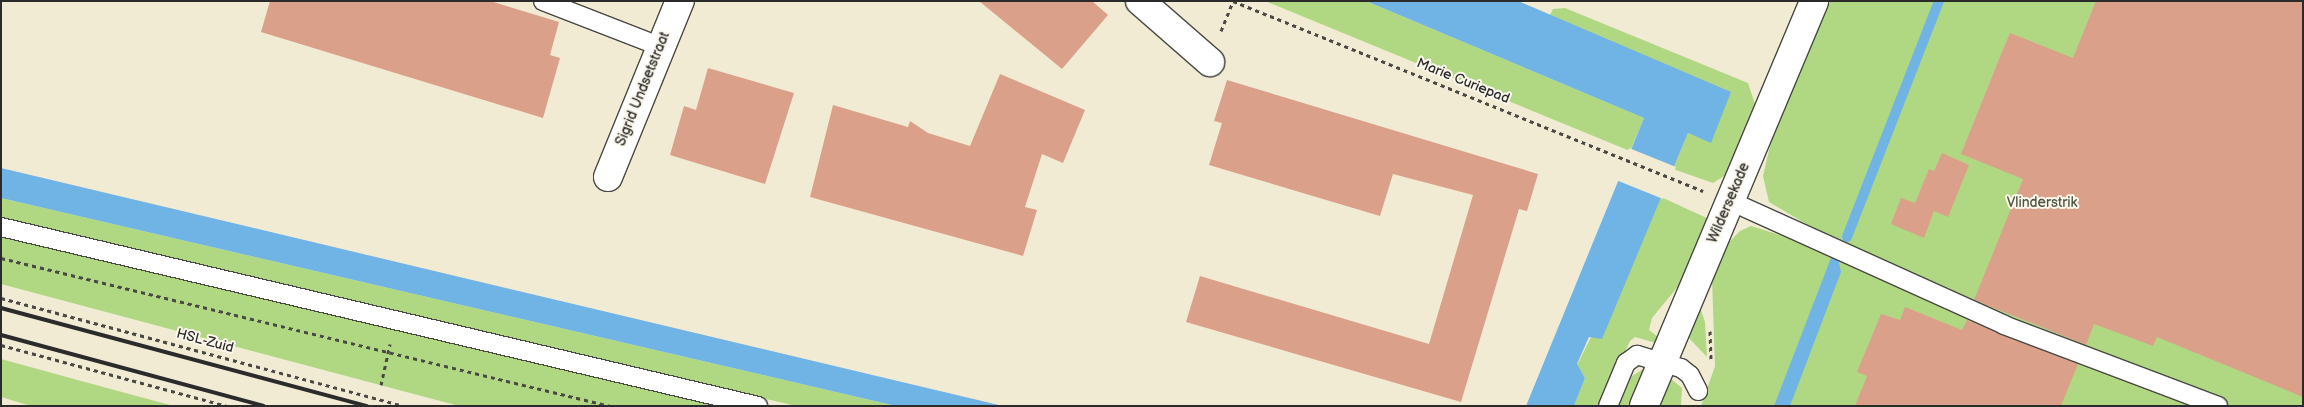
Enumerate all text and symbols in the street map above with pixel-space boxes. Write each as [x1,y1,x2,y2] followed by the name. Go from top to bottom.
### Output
[612,29,674,149] street label: Sigrid Undsetstraat
[1414,55,1512,107] street label: Marie Curiepad
[1704,160,1754,246] street label: Wildersekade
[2007,195,2077,211] park label: Vlinderstrik
[174,325,236,357] street label: HSL-Zuid

